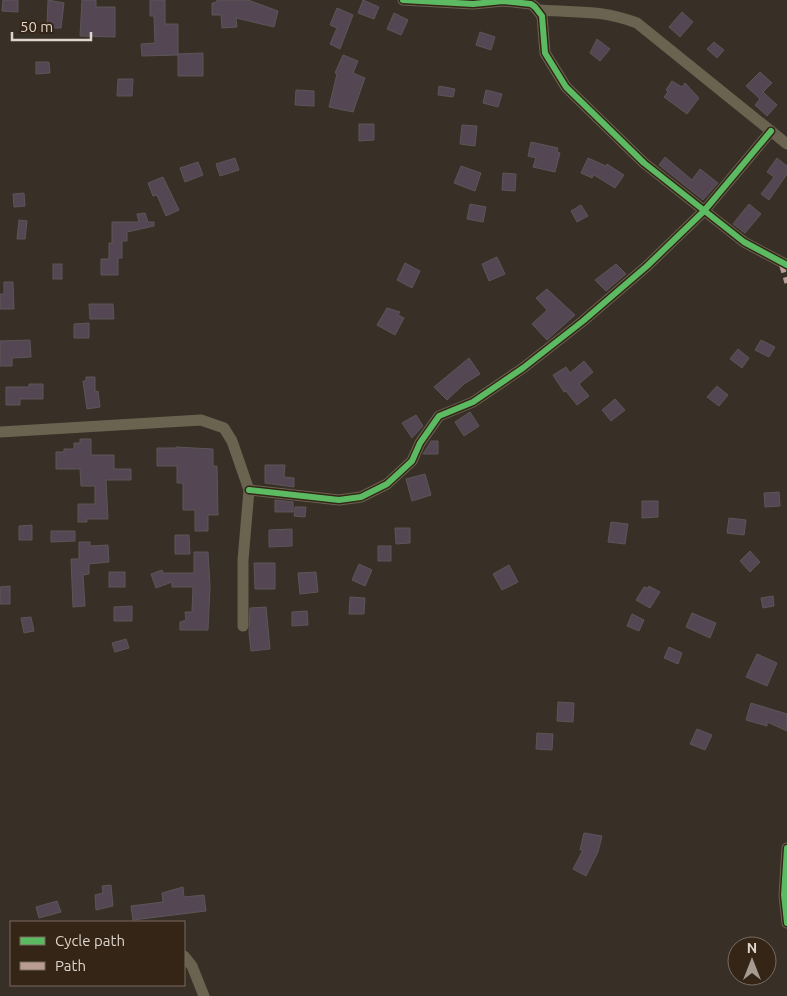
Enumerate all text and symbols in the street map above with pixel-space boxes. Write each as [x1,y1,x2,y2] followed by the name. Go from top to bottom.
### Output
[12,10,91,42] scale bar
[20,18,53,35] text: 50 m
[10,921,185,986] legend
[55,932,125,949] text: Cycle path
[727,936,777,986] north arrow
[747,940,757,956] text: N
[55,957,86,974] text: Path

